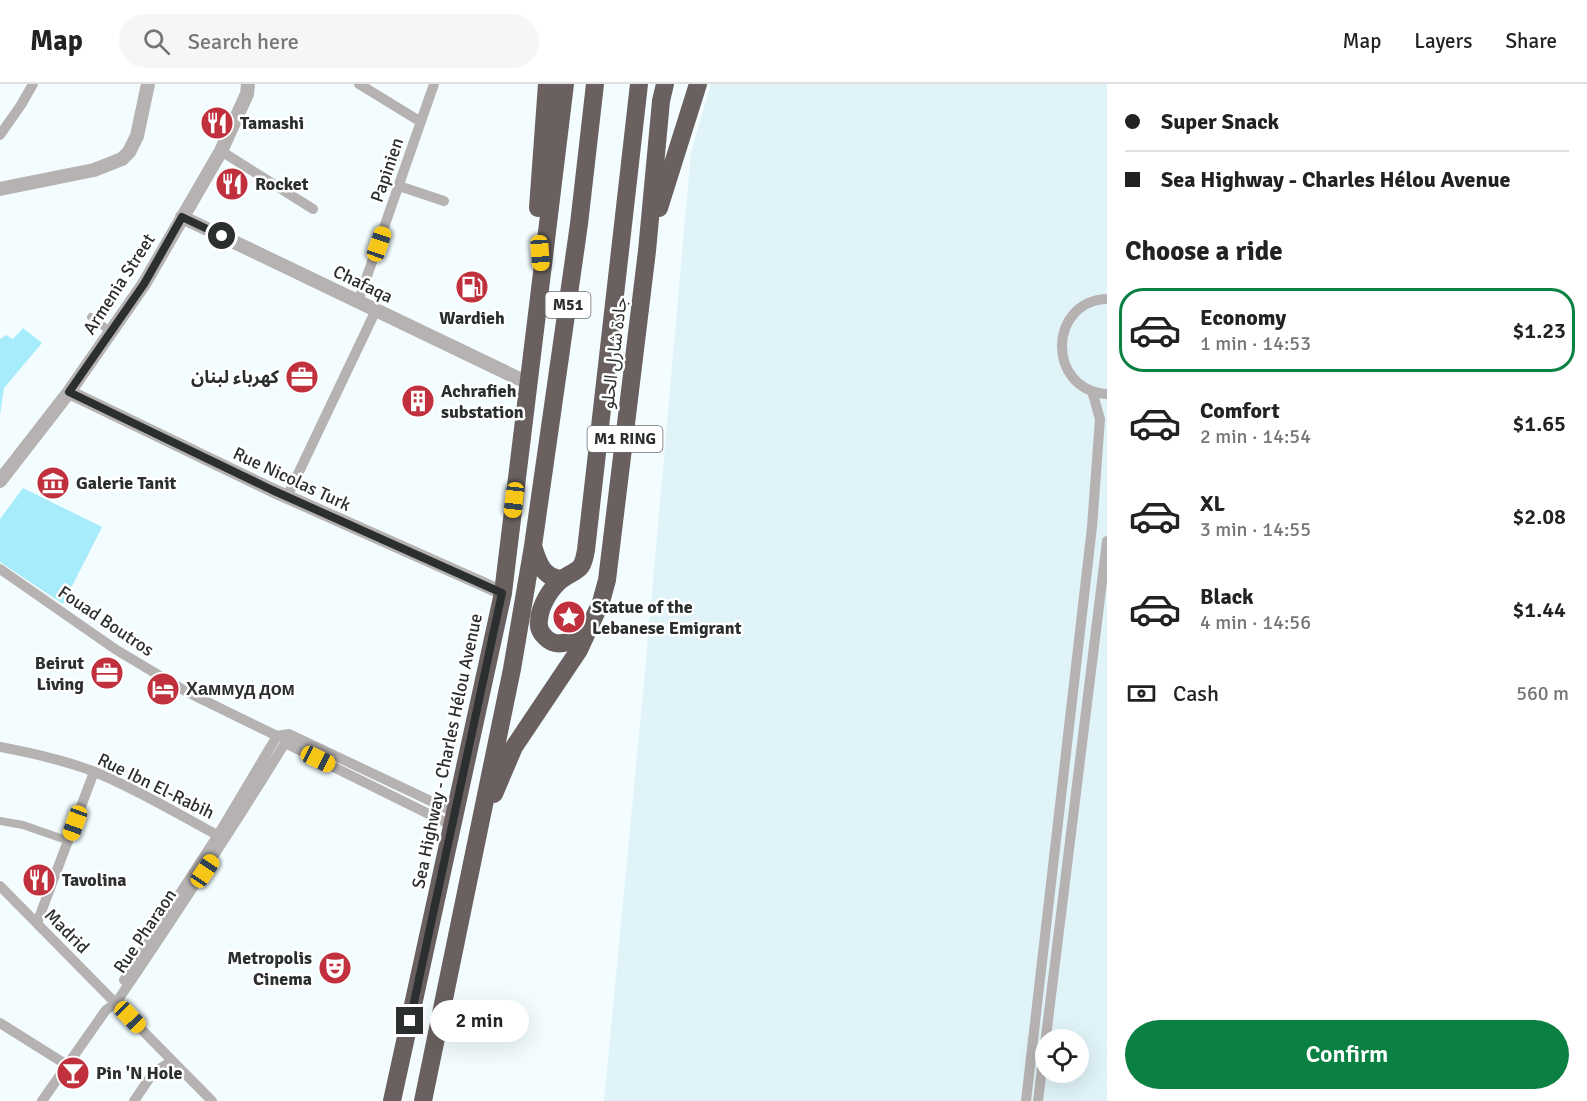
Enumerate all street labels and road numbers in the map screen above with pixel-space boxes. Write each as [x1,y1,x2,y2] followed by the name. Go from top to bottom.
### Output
[366,135,408,205] street label: Papinien
[78,230,160,338] street label: Armenia Street
[330,260,396,308] street label: Chafaqa
[546,292,590,318] road number: M51
[596,296,632,410] street label: جادة شارل الحلو
[588,426,662,452] road number: M1 RING
[230,442,354,516] street label: Rue Nicolas Turk
[54,581,158,661] street label: Fouad Boutros
[407,611,487,891] street label: Sea Highway - Charles Hélou Avenue
[94,748,218,824] street label: Rue Ibn El-Rabih
[109,885,181,977] street label: Rue Pharaon
[40,904,94,958] street label: Madrid

